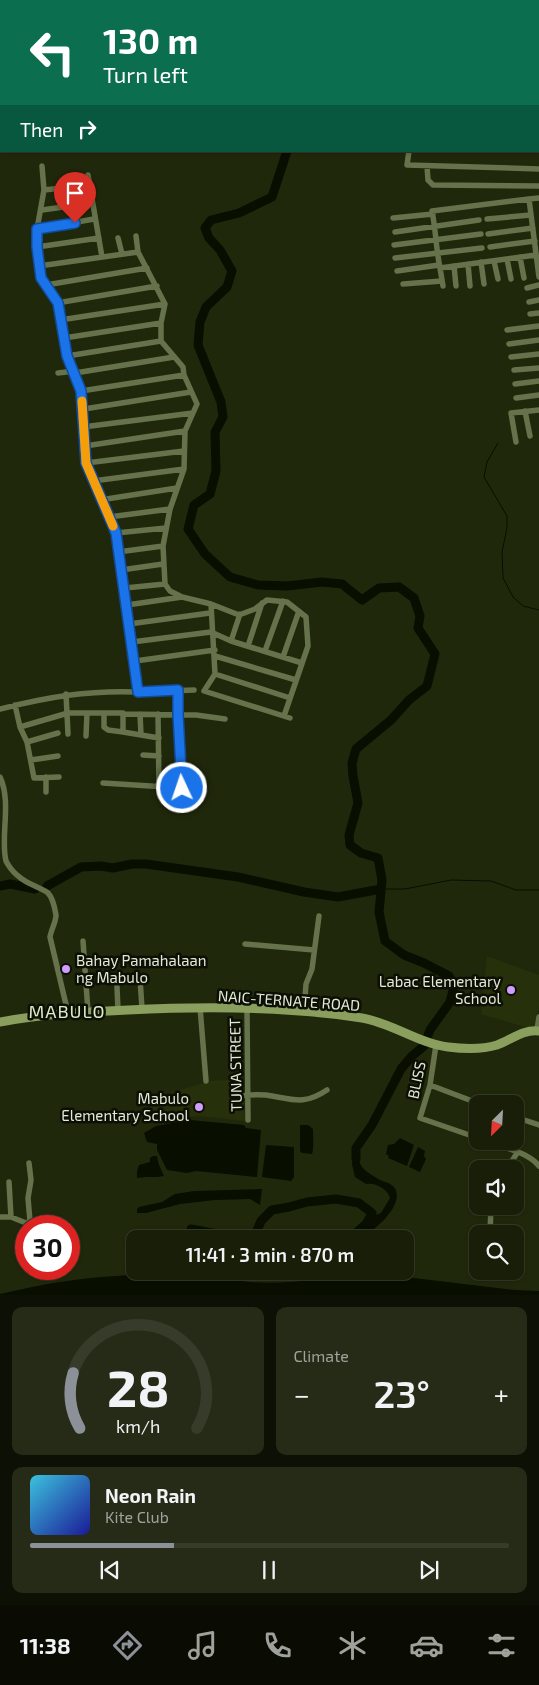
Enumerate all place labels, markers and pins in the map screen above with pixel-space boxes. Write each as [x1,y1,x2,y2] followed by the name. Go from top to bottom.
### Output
[54,172,96,223] pin
[76,951,206,986] place label: Bahay Pamahalaan ng Mabulo
[60,963,72,975] marker: Bahay Pamahalaan ng Mabulo
[379,972,502,1007] place label: Labac Elementary School
[505,984,517,996] marker: Labac Elementary School
[61,1089,190,1124] place label: Mabulo Elementary School
[193,1101,205,1113] marker: Mabulo Elementary School

